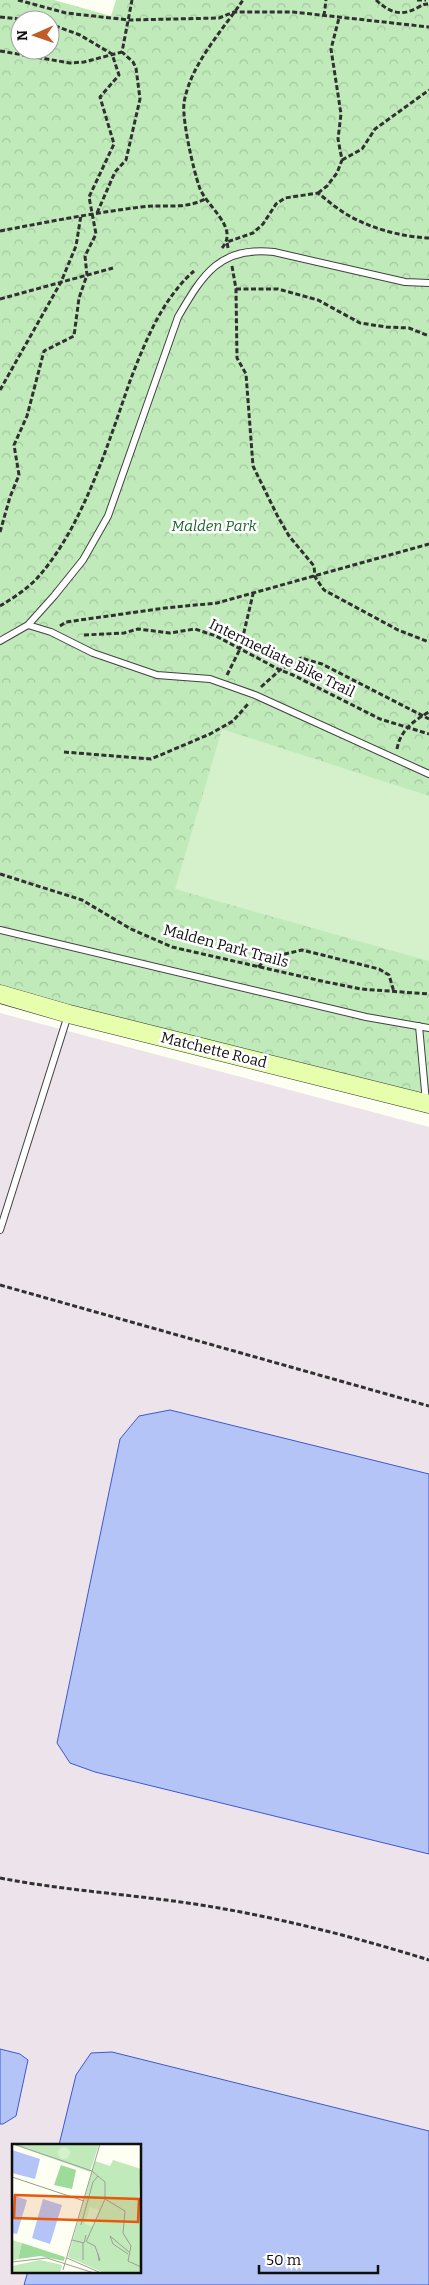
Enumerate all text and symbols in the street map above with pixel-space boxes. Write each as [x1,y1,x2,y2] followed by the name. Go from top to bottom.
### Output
[10,10,60,60] north arrow
[14,30,31,41] text: N
[171,517,257,535] park label: Malden Park
[206,615,358,701] street label: Intermediate Bike Trail
[162,921,290,971] street label: Malden Park Trails
[159,1028,269,1072] street label: Matchette Road
[12,2144,141,2272] inset map
[259,2242,378,2274] scale bar
[266,2251,302,2269] text: 50 m

